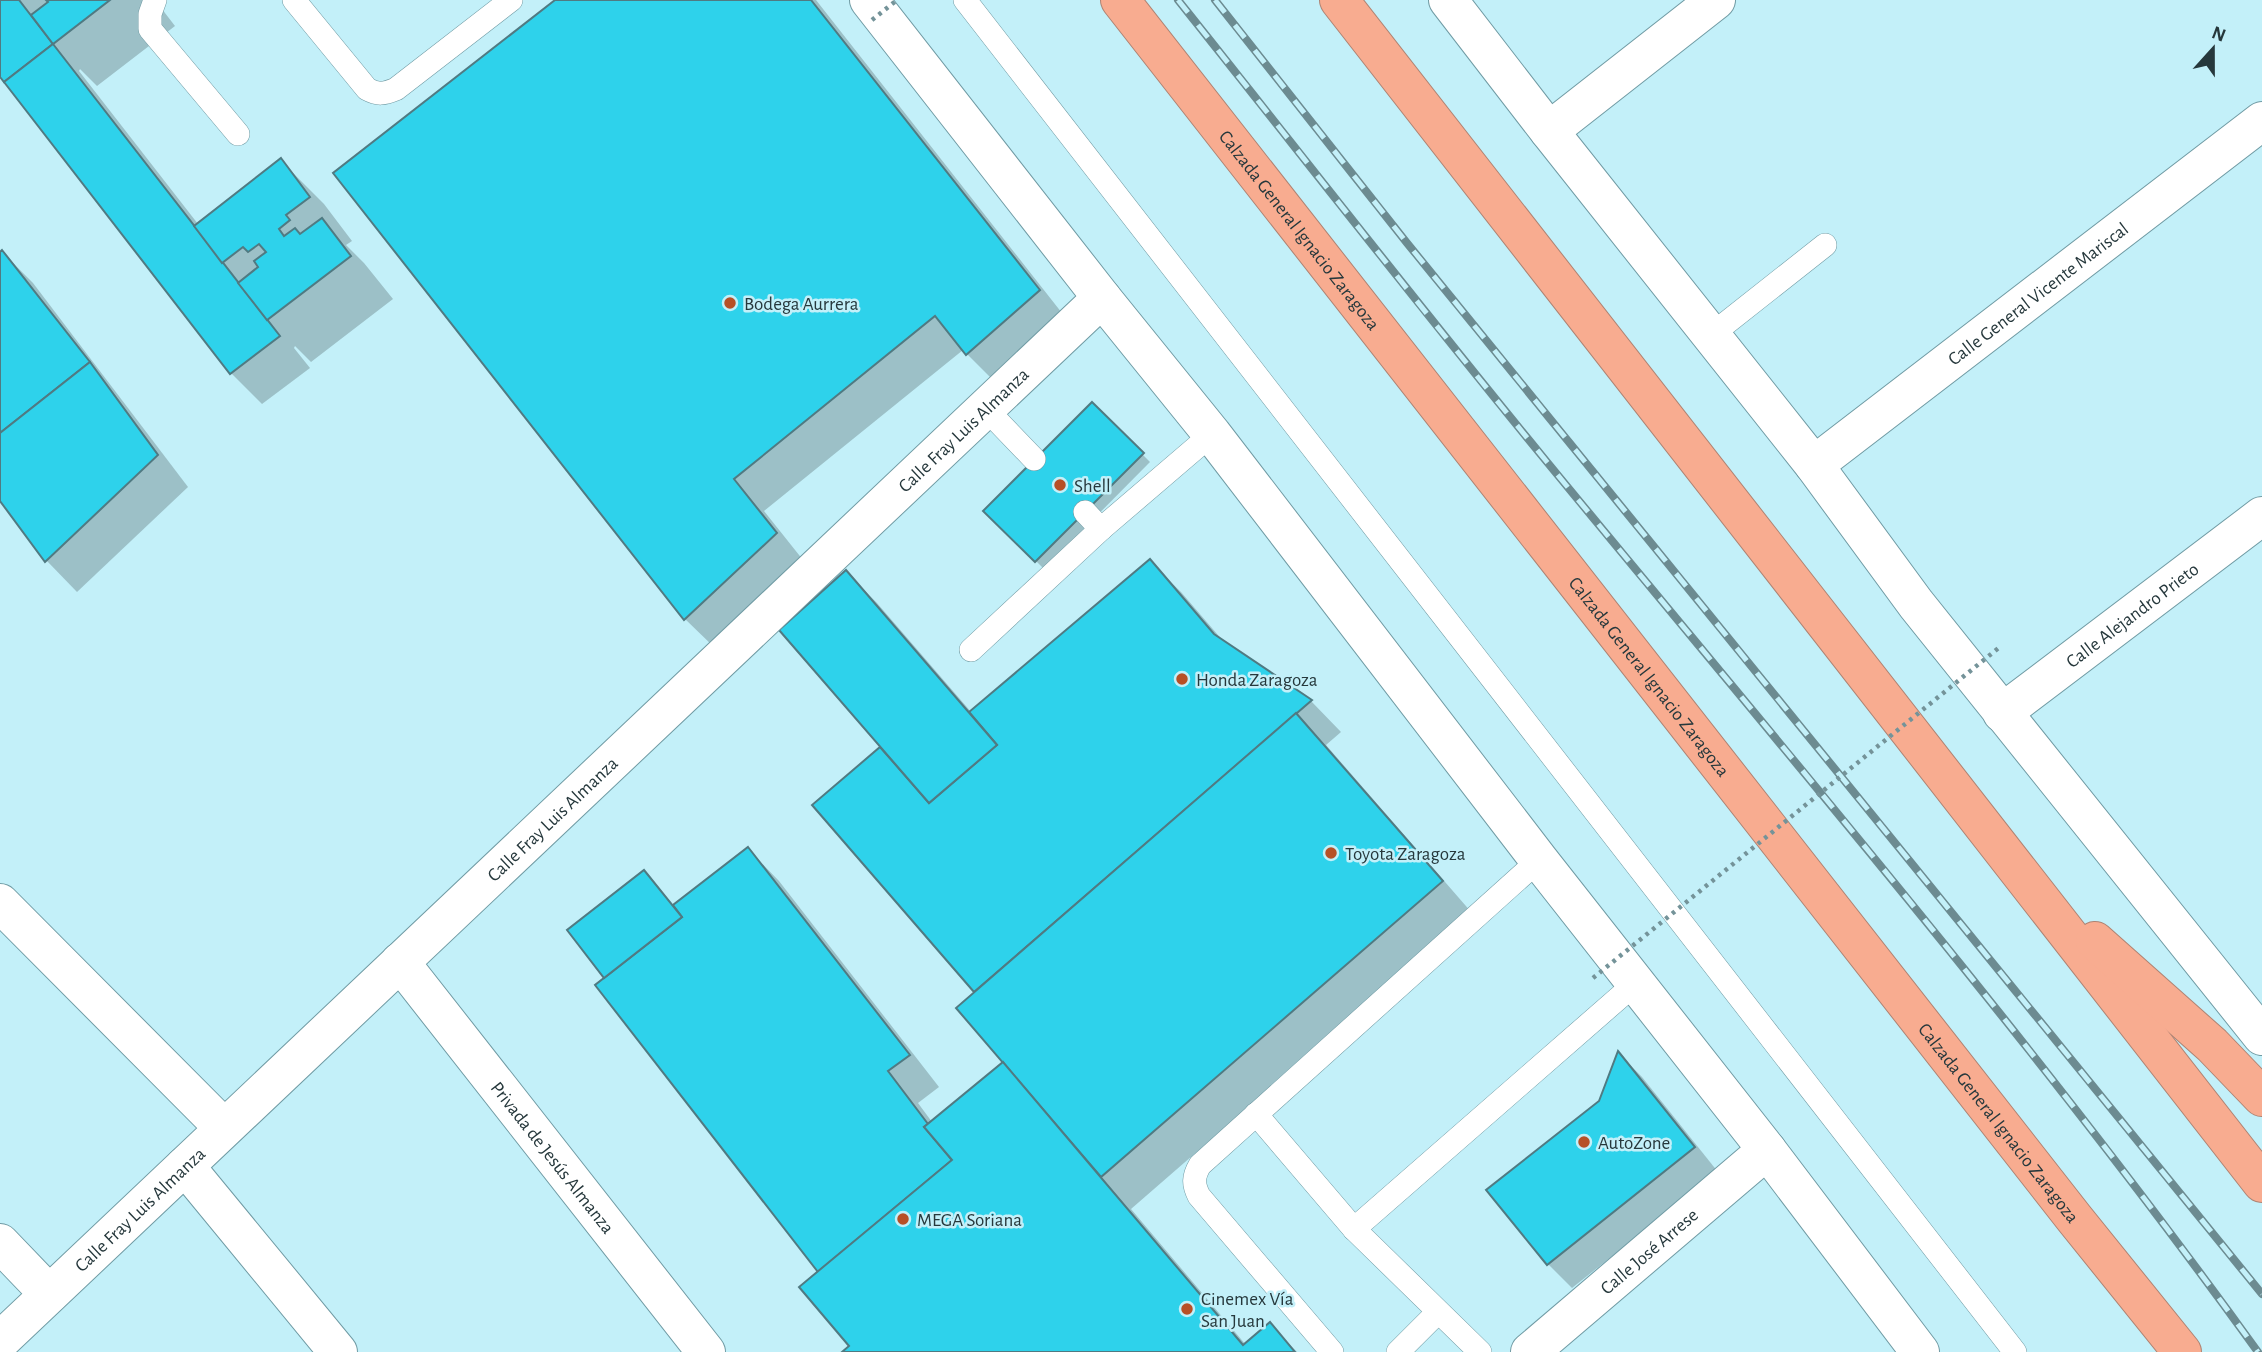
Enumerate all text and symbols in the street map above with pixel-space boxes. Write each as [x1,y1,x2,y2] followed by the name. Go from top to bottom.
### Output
[2178,14,2248,84] north arrow
[2209,23,2228,46] text: N
[1215,127,1383,334] street label: Calzada General Ignacio Zaragoza
[1945,219,2132,369] street label: Calle General Vicente Mariscal
[722,295,738,311] marker: Bodega Aurrera
[744,295,859,314] place label: Bodega Aurrera
[895,365,1033,496] street label: Calle Fray Luis Almanza
[1052,477,1068,493] marker: Shell
[1074,477,1111,496] place label: Shell
[2063,560,2203,672] street label: Calle Alejandro Prieto
[1565,574,1733,781] street label: Calzada General Ignacio Zaragoza
[1174,671,1190,687] marker: Honda Zaragoza
[1196,671,1318,690] place label: Honda Zaragoza
[484,754,622,886] street label: Calle Fray Luis Almanza
[1323,845,1339,861] marker: Toyota Zaragoza
[1345,845,1466,864] place label: Toyota Zaragoza
[1914,1020,2082,1227] street label: Calzada General Ignacio Zaragoza
[487,1078,617,1238] street label: Privada de Jesús Almanza
[1576,1134,1592,1150] marker: AutoZone
[1598,1134,1670,1153] place label: AutoZone
[72,1144,209,1276] street label: Calle Fray Luis Almanza
[1597,1205,1702,1299] street label: Calle José Arrese
[895,1211,911,1227] marker: MEGA Soriana
[917,1211,1022,1230] place label: MEGA Soriana
[1201,1290,1294,1331] place label: Cinemex Vía San Juan
[1179,1301,1195,1317] marker: Cinemex Vía San Juan

